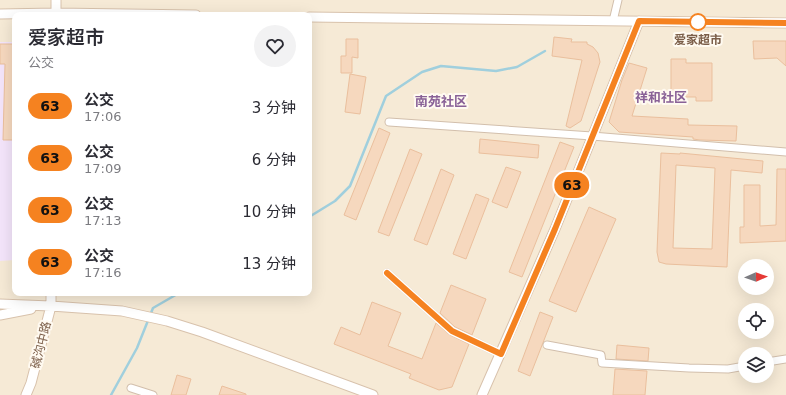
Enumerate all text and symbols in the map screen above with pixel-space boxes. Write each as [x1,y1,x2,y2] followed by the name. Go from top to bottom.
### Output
[689,13,707,31] marker: 爱家超市
[254,25,296,67] button: heart
[28,26,104,48] text: 爱家超市
[674,33,722,47] place label: 爱家超市
[28,55,54,70] text: 公交
[635,90,687,105] district label: 祥和社区
[84,91,114,109] text: 公交
[415,94,467,109] district label: 南苑社区
[40,98,60,114] text: 63
[252,99,296,117] text: 3 分钟
[84,109,121,124] text: 17:06
[84,143,114,161] text: 公交
[40,150,60,166] text: 63
[252,151,296,169] text: 6 分钟
[84,161,121,176] text: 17:09
[554,172,590,198] line badge: 63
[562,177,582,193] text: 63
[84,195,114,213] text: 公交
[40,202,60,218] text: 63
[242,203,296,221] text: 10 分钟
[84,213,121,228] text: 17:13
[84,247,114,265] text: 公交
[40,254,60,270] text: 63
[242,255,296,273] text: 13 分钟
[738,259,774,295] north arrow
[738,259,774,383] map controls
[84,265,121,280] text: 17:16
[738,303,774,339] button: locate
[28,320,54,370] street label: 碱沟中路
[738,347,774,383] button: layers

